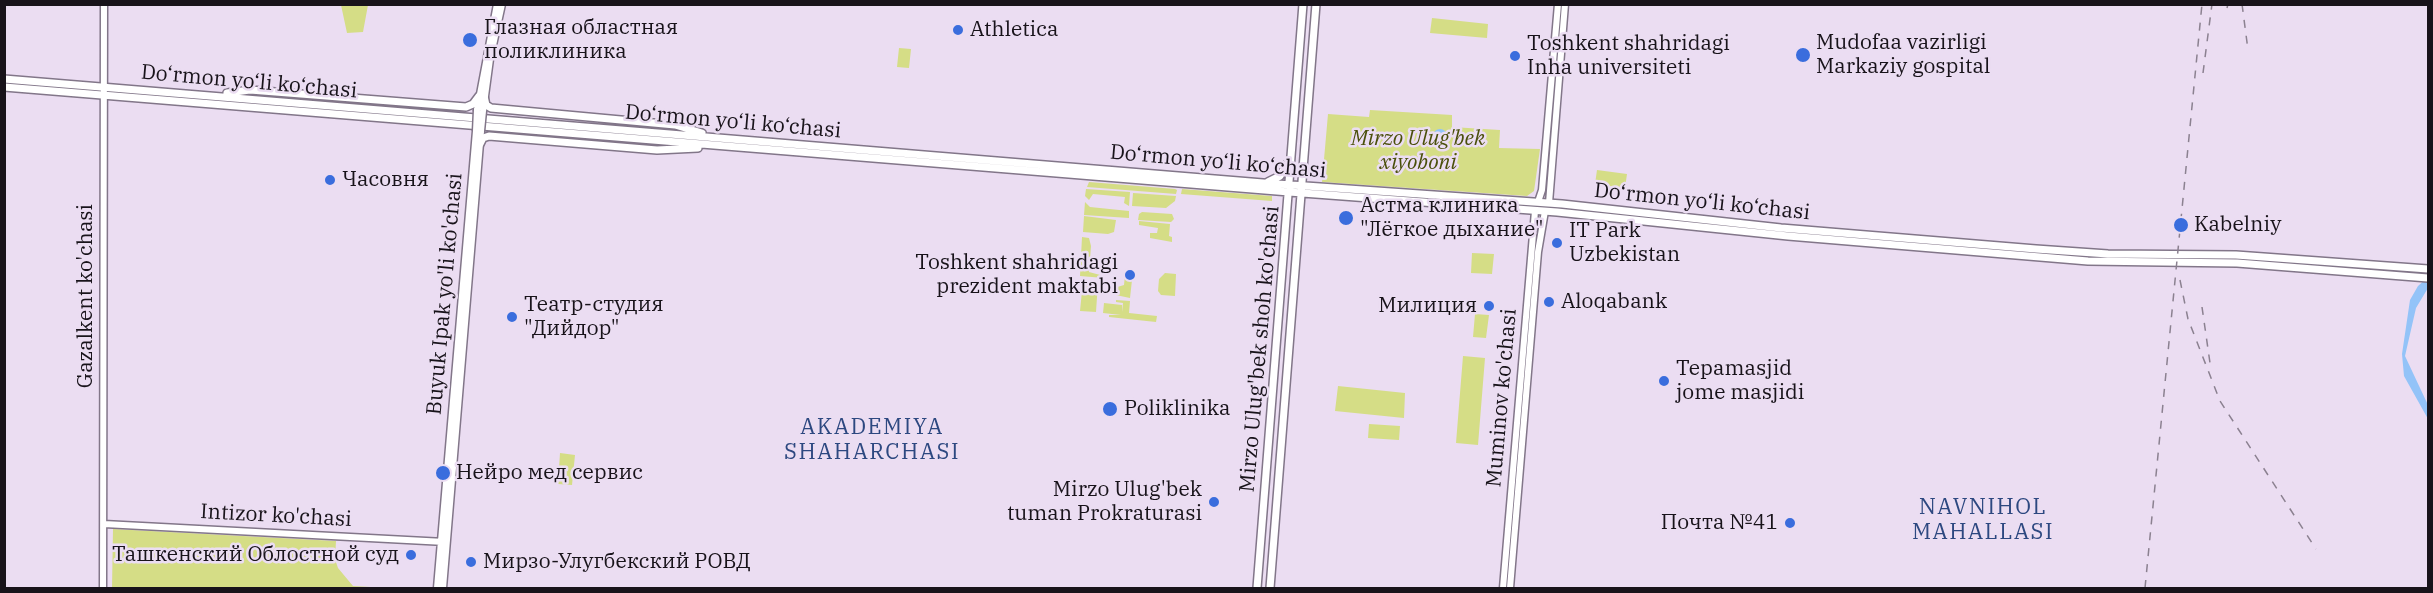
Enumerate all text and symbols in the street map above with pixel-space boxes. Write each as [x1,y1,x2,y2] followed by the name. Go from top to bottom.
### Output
[484,15,678,65] place label: Глазная областная поликлиника
[970,17,1058,43] place label: Athletica
[951,23,965,37] marker: Athletica
[1816,30,1990,80] place label: Mudofaa vazirligi Markaziy gospital
[461,31,479,49] marker: Глазная областная поликлиника
[1527,31,1730,81] place label: Toshkent shahridagi Inha universiteti
[1794,46,1812,64] marker: Mudofaa vazirligi Markaziy gospital
[1508,49,1522,63] marker: Toshkent shahridagi Inha universiteti
[140,60,358,104] street label: Do‘rmon yo‘li ko‘chasi
[624,100,842,144] street label: Do‘rmon yo‘li ko‘chasi
[1351,126,1485,176] park label: Mirzo Ulug'bek xiyoboni
[1109,140,1327,184] street label: Do‘rmon yo‘li ko‘chasi
[342,167,429,193] place label: Часовня
[422,172,468,416] street label: Buyuk Ipak yo'li ko'chasi
[323,173,337,187] marker: Часовня
[1593,178,1811,226] street label: Do‘rmon yo‘li ko‘chasi
[1360,193,1543,243] place label: Астма клиника "Лёгкое дыхание"
[73,204,99,388] street label: Gazalkent ko'chasi
[1235,205,1285,493] street label: Mirzo Ulug'bek shoh ko'chasi
[1337,209,1355,227] marker: Астма клиника "Лёгкое дыхание"
[2194,212,2281,238] place label: Kabelniy
[2172,216,2190,234] marker: Kabelniy
[1569,218,1680,268] place label: IT Park Uzbekistan
[1550,236,1564,250] marker: IT Park Uzbekistan
[915,250,1118,300] place label: Toshkent shahridagi prezident maktabi
[1123,268,1137,282] marker: Toshkent shahridagi prezident maktabi
[1561,289,1667,315] place label: Aloqabank
[524,292,664,342] place label: Театр-студия "Дийдор"
[1378,293,1477,319] place label: Милиция
[1542,295,1556,309] marker: Aloqabank
[1482,299,1496,313] marker: Милиция
[1482,308,1522,488] street label: Muminov ko'chasi
[505,310,519,324] marker: Театр-студия "Дийдор"
[1676,356,1804,406] place label: Tepamasjid jome masjidi
[1657,374,1671,388] marker: Tepamasjid jome masjidi
[1124,396,1230,422] place label: Poliklinika
[1101,400,1119,418] marker: Poliklinika
[784,415,960,466] district label: AKADEMIYA SHAHARCHASI
[456,460,643,486] place label: Нейро мед сервис
[434,464,452,482] marker: Нейро мед сервис
[1007,477,1202,527] place label: Mirzo Ulug'bek tuman Prokraturasi
[1207,495,1221,509] marker: Mirzo Ulug'bek tuman Prokraturasi
[1912,495,2054,546] district label: NAVNIHOL MAHALLASI
[200,499,352,533] street label: Intizor ko'chasi
[1661,510,1778,536] place label: Почта №41
[1783,516,1797,530] marker: Почта №41
[112,542,399,568] place label: Ташкенский Облостной суд
[404,548,418,562] marker: Ташкенский Облостной суд
[483,549,751,575] place label: Мирзо-Улугбекский РОВД
[464,555,478,569] marker: Мирзо-Улугбекский РОВД

